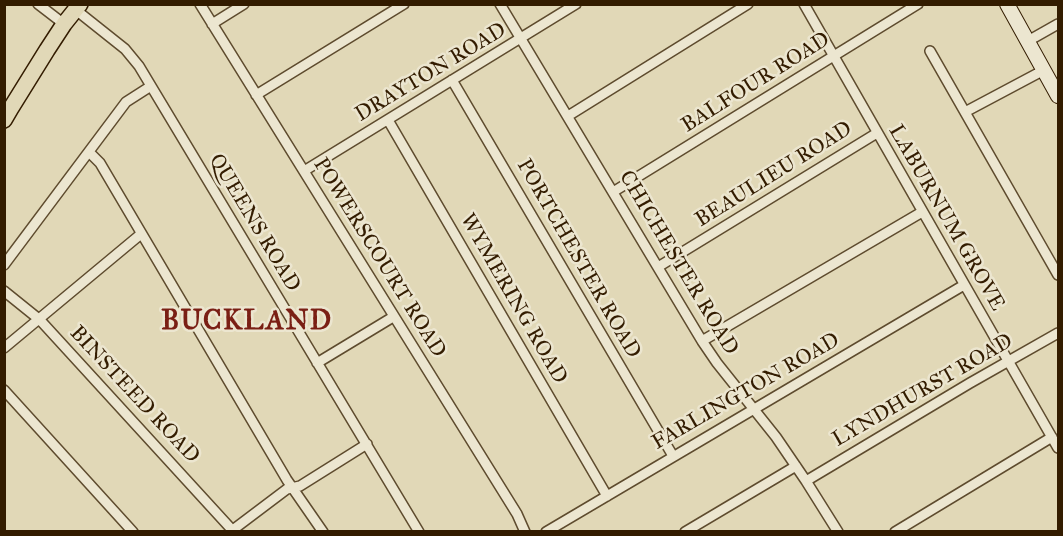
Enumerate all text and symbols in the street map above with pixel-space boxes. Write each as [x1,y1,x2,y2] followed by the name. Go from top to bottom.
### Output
[351,18,511,128] street label: DRAYTON ROAD
[677,27,835,139] street label: BALFOUR ROAD
[691,117,857,233] street label: BEAULIEU ROAD
[882,121,1010,315] street label: LABURNUM GROVE
[203,150,305,296] street label: QUEENS ROAD
[307,154,451,362] street label: POWERSCOURT ROAD
[511,155,645,363] street label: PORTCHESTER ROAD
[613,166,743,360] street label: CHICHESTER ROAD
[454,209,572,389] street label: WYMERING ROAD
[161,306,333,338] district label: BUCKLAND
[64,321,204,469] street label: BINSTEED ROAD
[648,328,844,456] street label: FARLINGTON ROAD
[828,329,1018,453] street label: LYNDHURST ROAD

